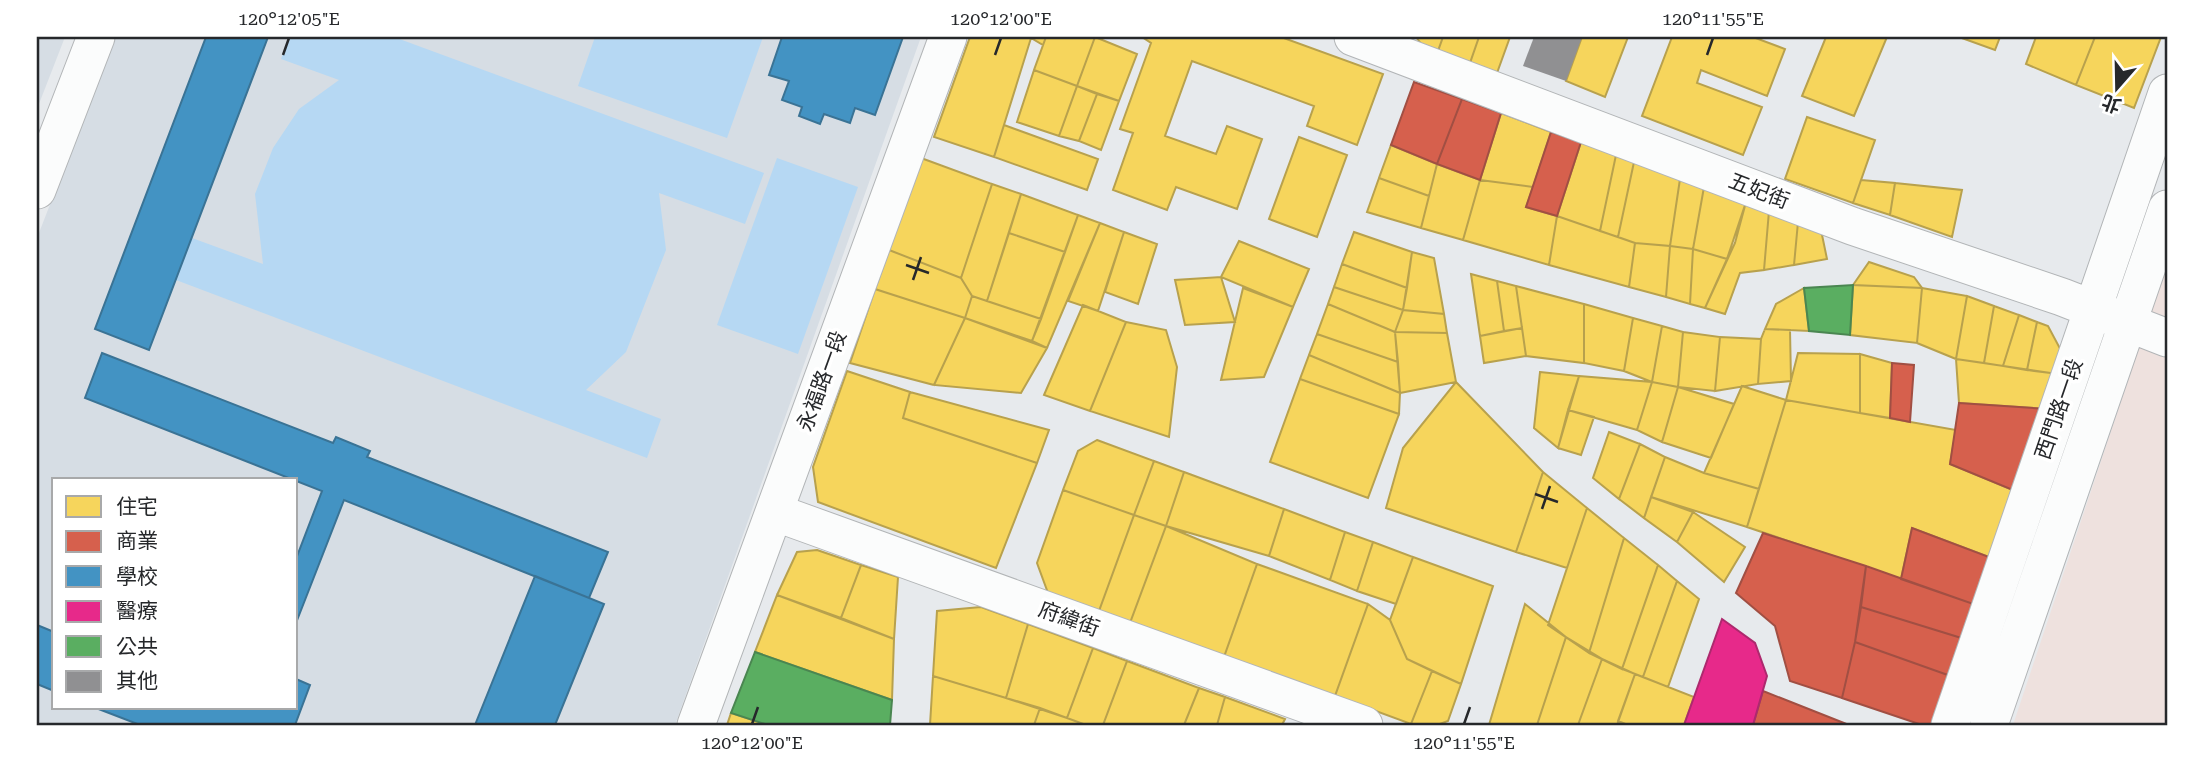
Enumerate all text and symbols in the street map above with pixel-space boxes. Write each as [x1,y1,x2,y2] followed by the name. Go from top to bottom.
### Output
[238,8,340,29] text: 120°12'05"E
[950,8,1052,29] text: 120°12'00"E
[1662,8,1764,29] text: 120°11'55"E
[2082,52,2152,122] north arrow
[2098,89,2124,118] text: 北
[1725,169,1793,213] street label: 五妃街
[793,328,851,434] street label: 永福路一段
[2031,355,2087,463] street label: 西門路一段
[52,478,298,710] legend
[116,495,158,519] text: 住宅
[116,529,158,553] text: 商業
[116,565,158,589] text: 學校
[1035,597,1103,641] street label: 府緯街
[116,599,158,623] text: 醫療
[116,635,158,659] text: 公共
[116,669,158,693] text: 其他
[701,732,803,753] text: 120°12'00"E
[1413,732,1515,753] text: 120°11'55"E

